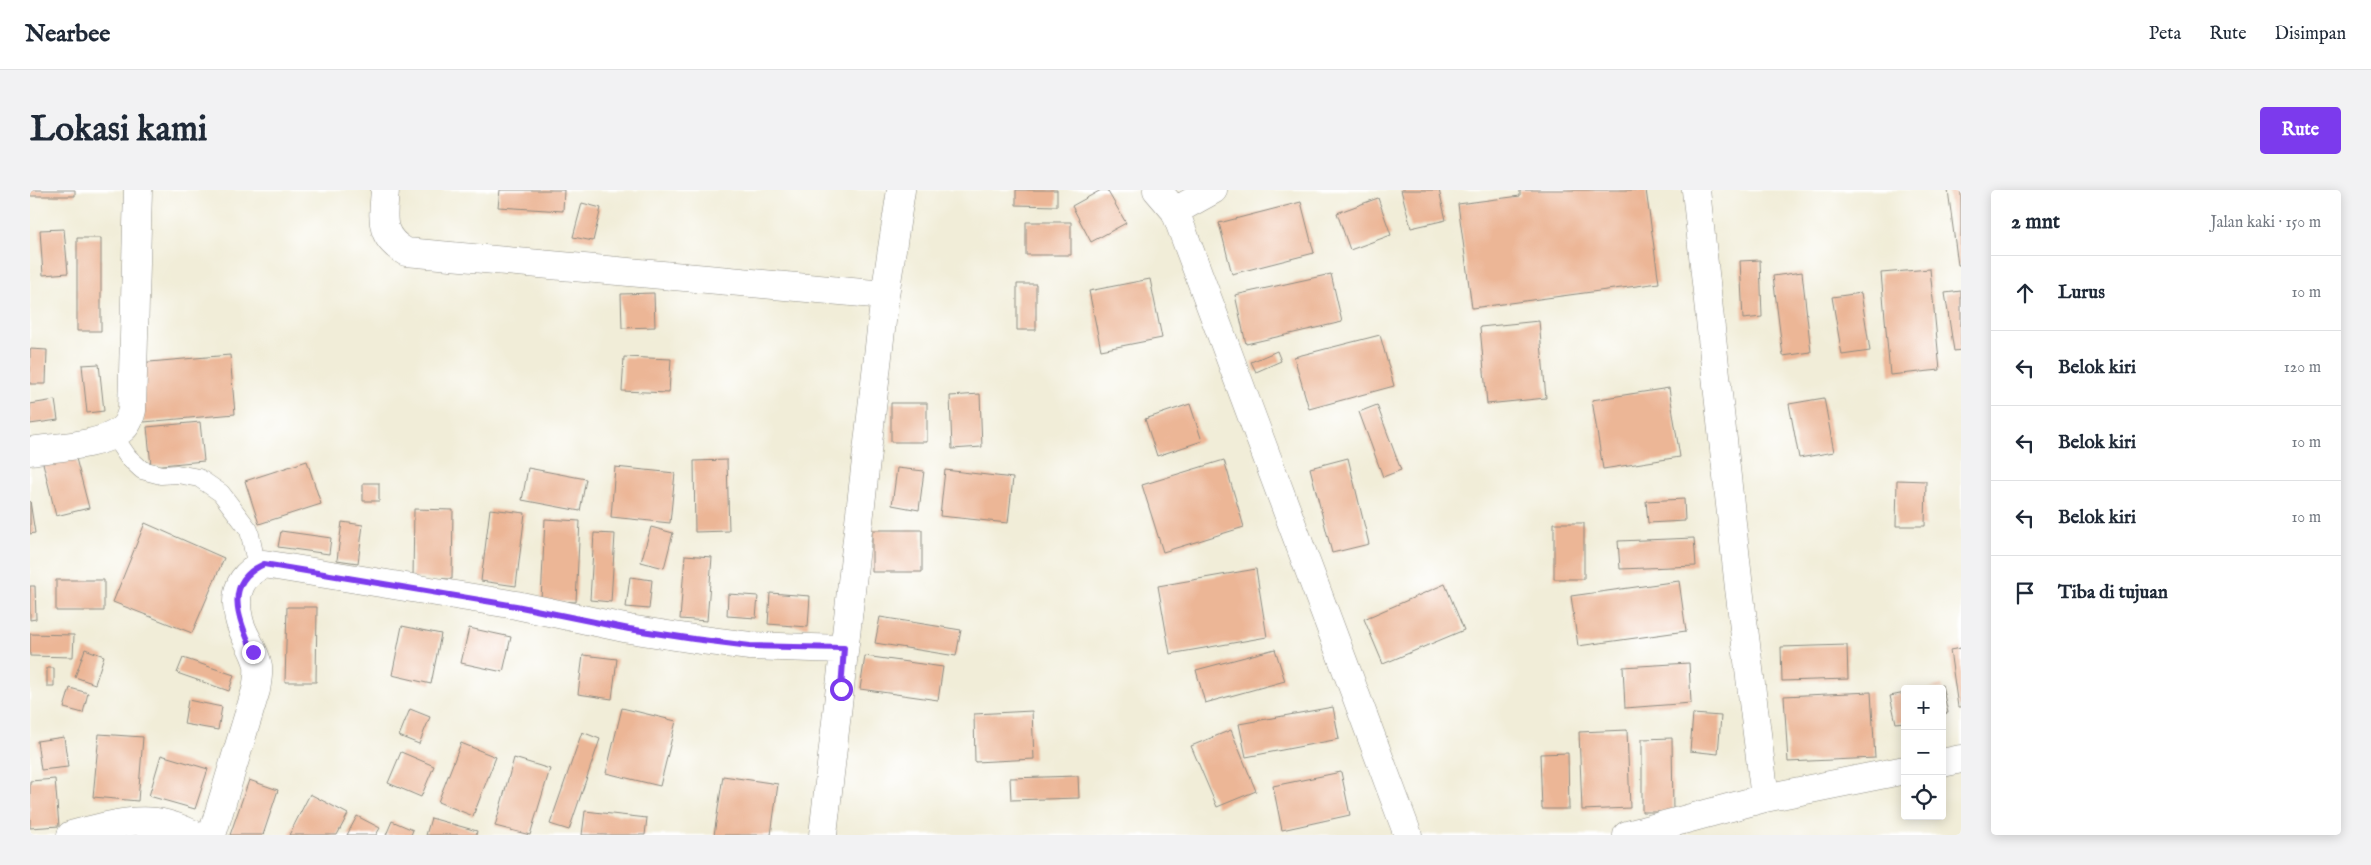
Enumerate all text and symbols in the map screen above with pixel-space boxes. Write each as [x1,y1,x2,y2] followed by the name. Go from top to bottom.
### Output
[25,19,110,50] text: Nearbee
[2149,23,2181,46] text: Peta
[2209,23,2247,46] text: Rute
[2275,23,2346,46] text: Disimpan
[2260,107,2341,154] button: Rute
[30,108,207,153] text: Lokasi kami
[2011,209,2060,236] text: 2 mnt
[2210,213,2321,233] text: Jalan kaki · 150 m
[2011,279,2039,307] icon: ahead
[2058,281,2105,305] text: Lurus
[2291,283,2321,303] text: 10 m
[2011,354,2039,382] icon: left
[2058,356,2136,380] text: Belok kiri
[2284,358,2321,378] text: 120 m
[2011,429,2039,457] icon: left
[2058,431,2136,455] text: Belok kiri
[2291,433,2321,453] text: 10 m
[2011,504,2039,532] icon: left
[2058,506,2136,530] text: Belok kiri
[2291,508,2321,528] text: 10 m
[2011,579,2039,607] icon: arrive
[2058,581,2168,605] text: Tiba di tujuan
[242,641,265,664] route end
[830,678,853,701] route start
[1901,685,1946,820] map controls
[1901,685,1946,730] button: +
[1901,730,1946,775] button: −
[1901,775,1946,820] button: locate

